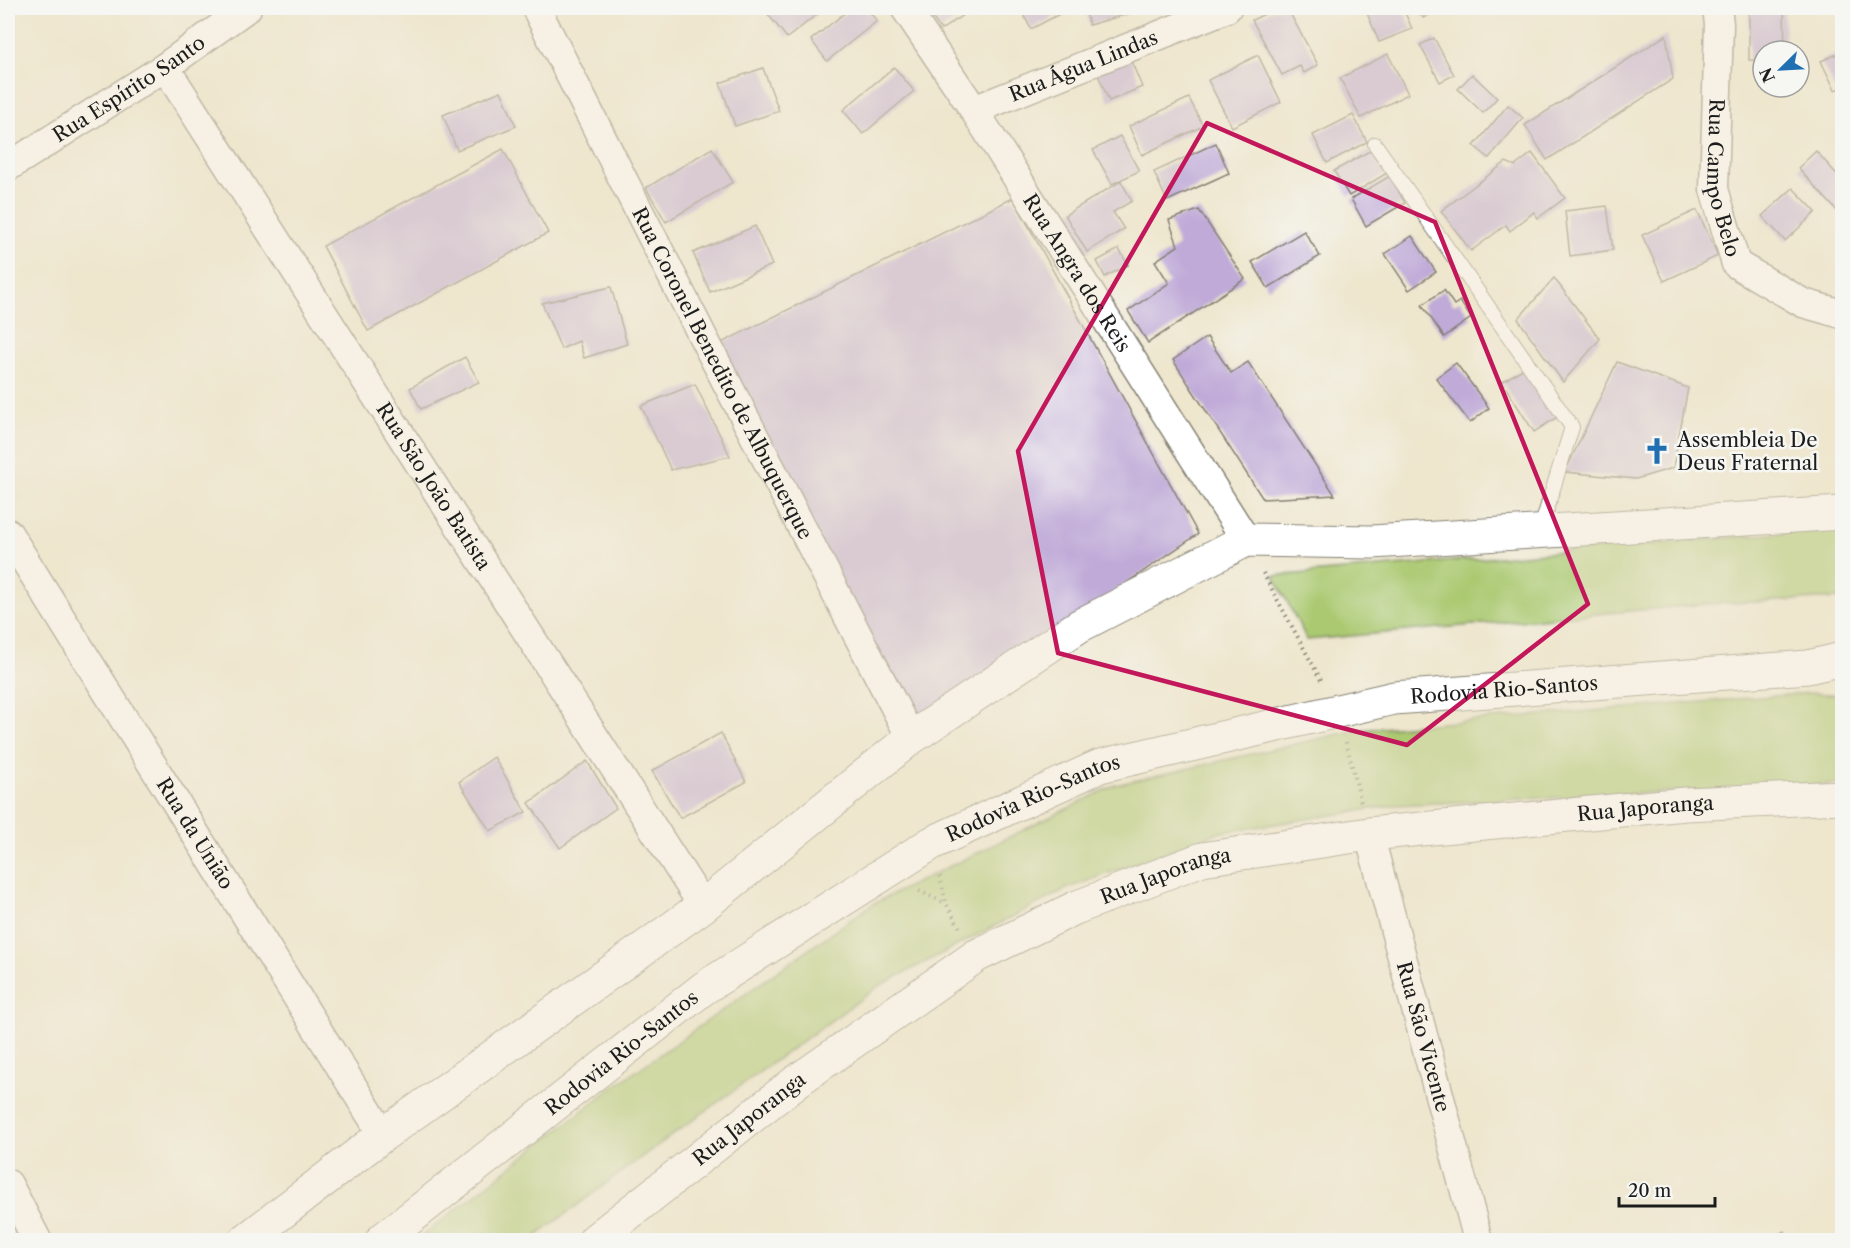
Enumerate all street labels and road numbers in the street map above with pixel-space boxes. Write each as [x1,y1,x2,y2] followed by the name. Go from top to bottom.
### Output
[1006,25,1161,107] street label: Rua Água Lindas
[48,30,210,147] street label: Rua Espírito Santo
[1702,98,1745,260] street label: Rua Campo Belo
[1018,189,1136,357] street label: Rua Angra dos Reis
[627,203,818,543] street label: Rua Coronel Benedito de Albuquerque
[371,398,496,575] street label: Rua São João Batista
[1409,671,1599,709] street label: Rodovia Rio-Santos
[942,750,1122,847] street label: Rodovia Rio-Santos
[151,773,239,894] street label: Rua da União
[1576,791,1715,826] street label: Rua Japoranga
[1097,843,1233,909] street label: Rua Japoranga
[1392,959,1455,1115] street label: Rua São Vicente
[540,985,703,1120] street label: Rodovia Rio-Santos
[688,1067,810,1171] street label: Rua Japoranga

